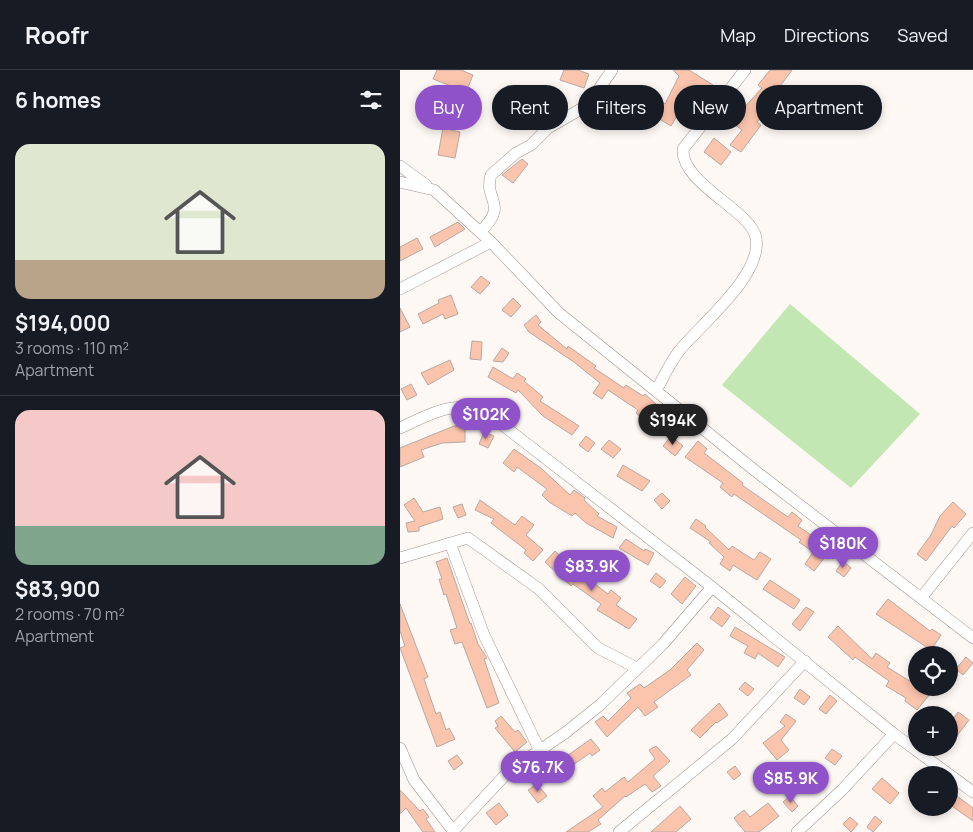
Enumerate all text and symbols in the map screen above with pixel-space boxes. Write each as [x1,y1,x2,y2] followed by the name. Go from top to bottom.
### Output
[25,18,89,51] text: Roofr
[720,23,756,47] text: Map
[784,23,869,47] text: Directions
[897,23,948,47] text: Saved
[415,85,482,130] chip: Buy
[492,85,568,130] chip: Rent
[578,85,664,130] chip: Filters
[674,85,746,130] chip: New
[756,85,882,130] chip: Apartment
[15,86,101,114] text: 6 homes
[357,86,385,114] icon: filters
[155,177,245,267] icon: home
[15,309,111,337] text: $194,000
[15,337,129,359] text: 3 rooms · 110 m²
[15,359,94,381] text: Apartment
[451,398,521,440] pin: $102K
[462,403,510,425] text: $102K
[638,404,708,446] pin: $194K
[649,409,697,431] text: $194K
[155,442,245,532] icon: home
[808,526,878,569] pin: $180K
[819,532,867,554] text: $180K
[551,550,633,592] pin: $83.9K
[565,555,619,577] text: $83.9K
[15,575,100,603] text: $83,900
[15,603,125,625] text: 2 rooms · 70 m²
[15,625,94,647] text: Apartment
[908,646,958,816] map controls
[908,646,958,696] button: locate
[908,706,958,756] button: +
[497,750,579,793] pin: $76.7K
[512,756,564,778] text: $76.7K
[750,762,832,804] pin: $85.9K
[908,766,958,816] button: −
[764,767,818,789] text: $85.9K

